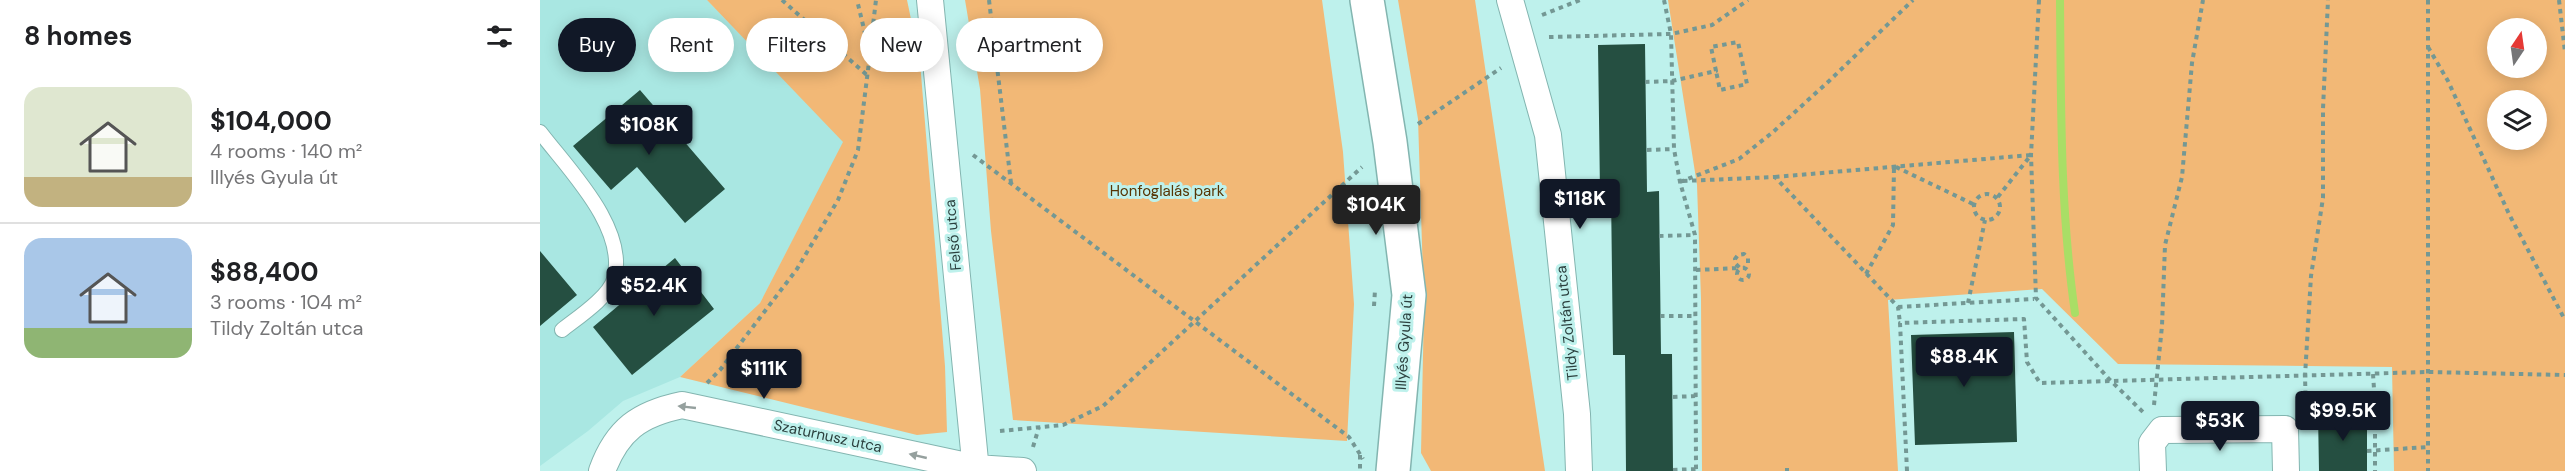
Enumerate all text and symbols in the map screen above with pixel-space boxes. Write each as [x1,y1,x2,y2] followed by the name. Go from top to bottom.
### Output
[558,18,636,72] chip: Buy
[648,18,734,72] chip: Rent
[746,18,848,72] chip: Filters
[860,18,944,72] chip: New
[956,18,1103,72] chip: Apartment
[2487,18,2547,78] north arrow
[2487,18,2547,150] map controls
[24,19,132,53] text: 8 homes
[483,20,516,53] icon: filters
[2487,90,2547,150] button: layers
[210,104,332,138] text: $104,000
[607,105,691,156] pin: $108K
[72,111,144,183] icon: home
[619,111,679,137] text: $108K
[210,138,362,164] text: 4 rooms · 140 m²
[210,164,338,190] text: Illyés Gyula út
[1538,179,1622,230] pin: $118K
[1110,181,1225,201] park label: Honfoglalás park
[1334,185,1418,236] pin: $104K
[1554,185,1606,211] text: $118K
[1346,191,1406,217] text: $104K
[940,199,966,271] street label: Felső utca
[210,255,319,289] text: $88,400
[72,262,144,334] icon: home
[1551,265,1583,381] street label: Tildy Zoltán utca
[605,266,703,317] pin: $52.4K
[620,272,688,298] text: $52.4K
[210,289,362,315] text: 3 rooms · 104 m²
[1391,293,1417,391] street label: Illyés Gyula út
[210,315,363,341] text: Tildy Zoltán utca
[1915,337,2013,388] pin: $88.4K
[1930,343,1998,369] text: $88.4K
[722,349,806,400] pin: $111K
[741,355,787,381] text: $111K
[2294,391,2392,442] pin: $99.5K
[2309,397,2377,423] text: $99.5K
[2184,401,2256,452] pin: $53K
[677,402,696,412] one-way arrow
[2195,407,2245,433] text: $53K
[772,415,884,457] street label: Szaturnusz utca
[909,450,928,460] one-way arrow

